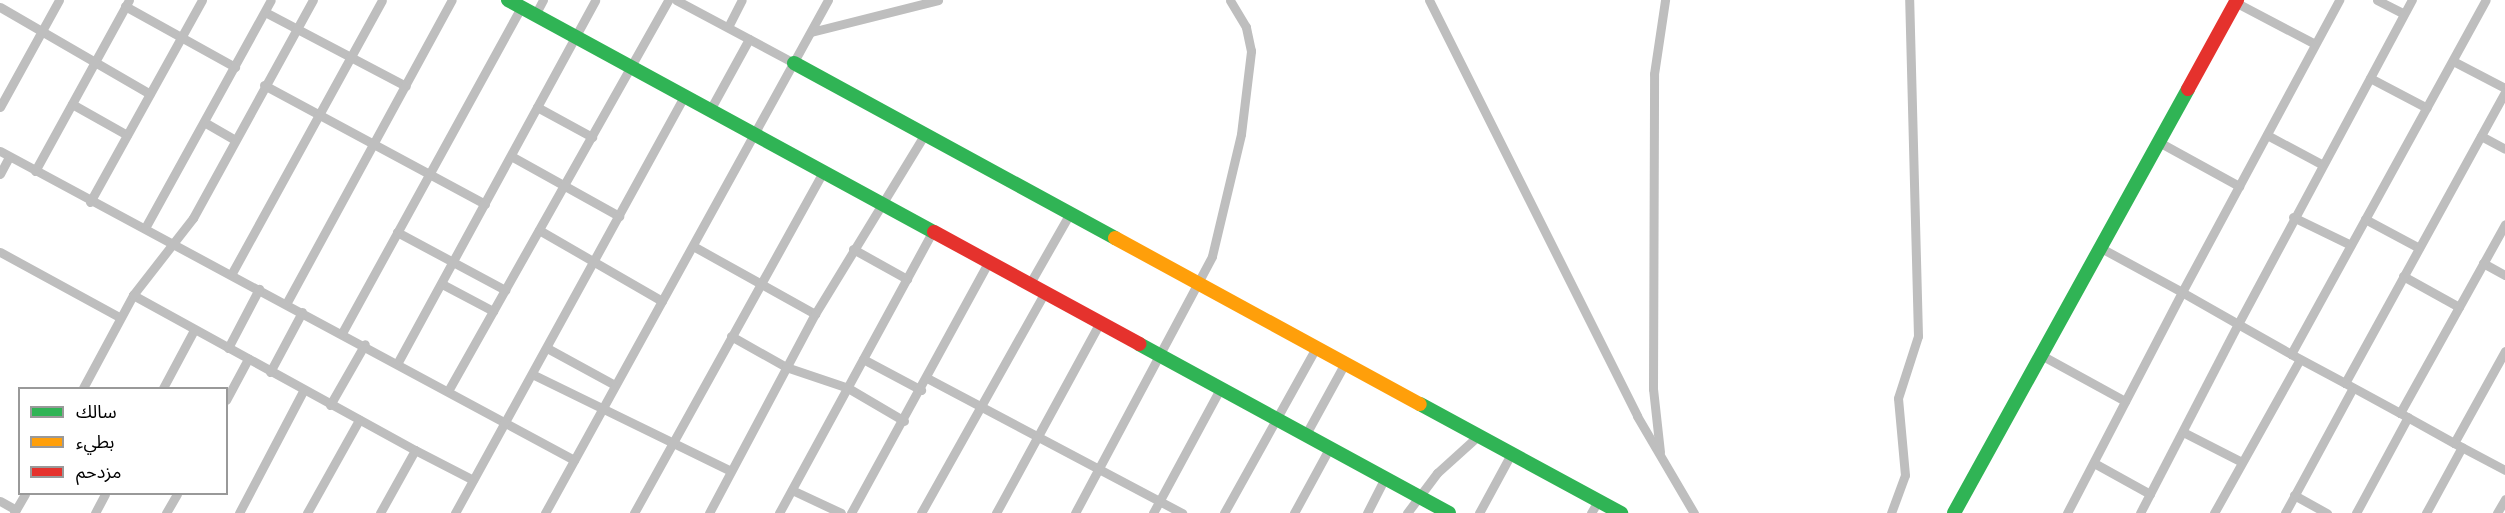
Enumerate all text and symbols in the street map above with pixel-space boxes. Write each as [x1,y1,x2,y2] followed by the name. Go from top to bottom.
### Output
[18,387,228,495] legend
[76,402,117,422] text: سالك
[76,432,114,452] text: بطيء
[76,462,121,482] text: مزدحم

